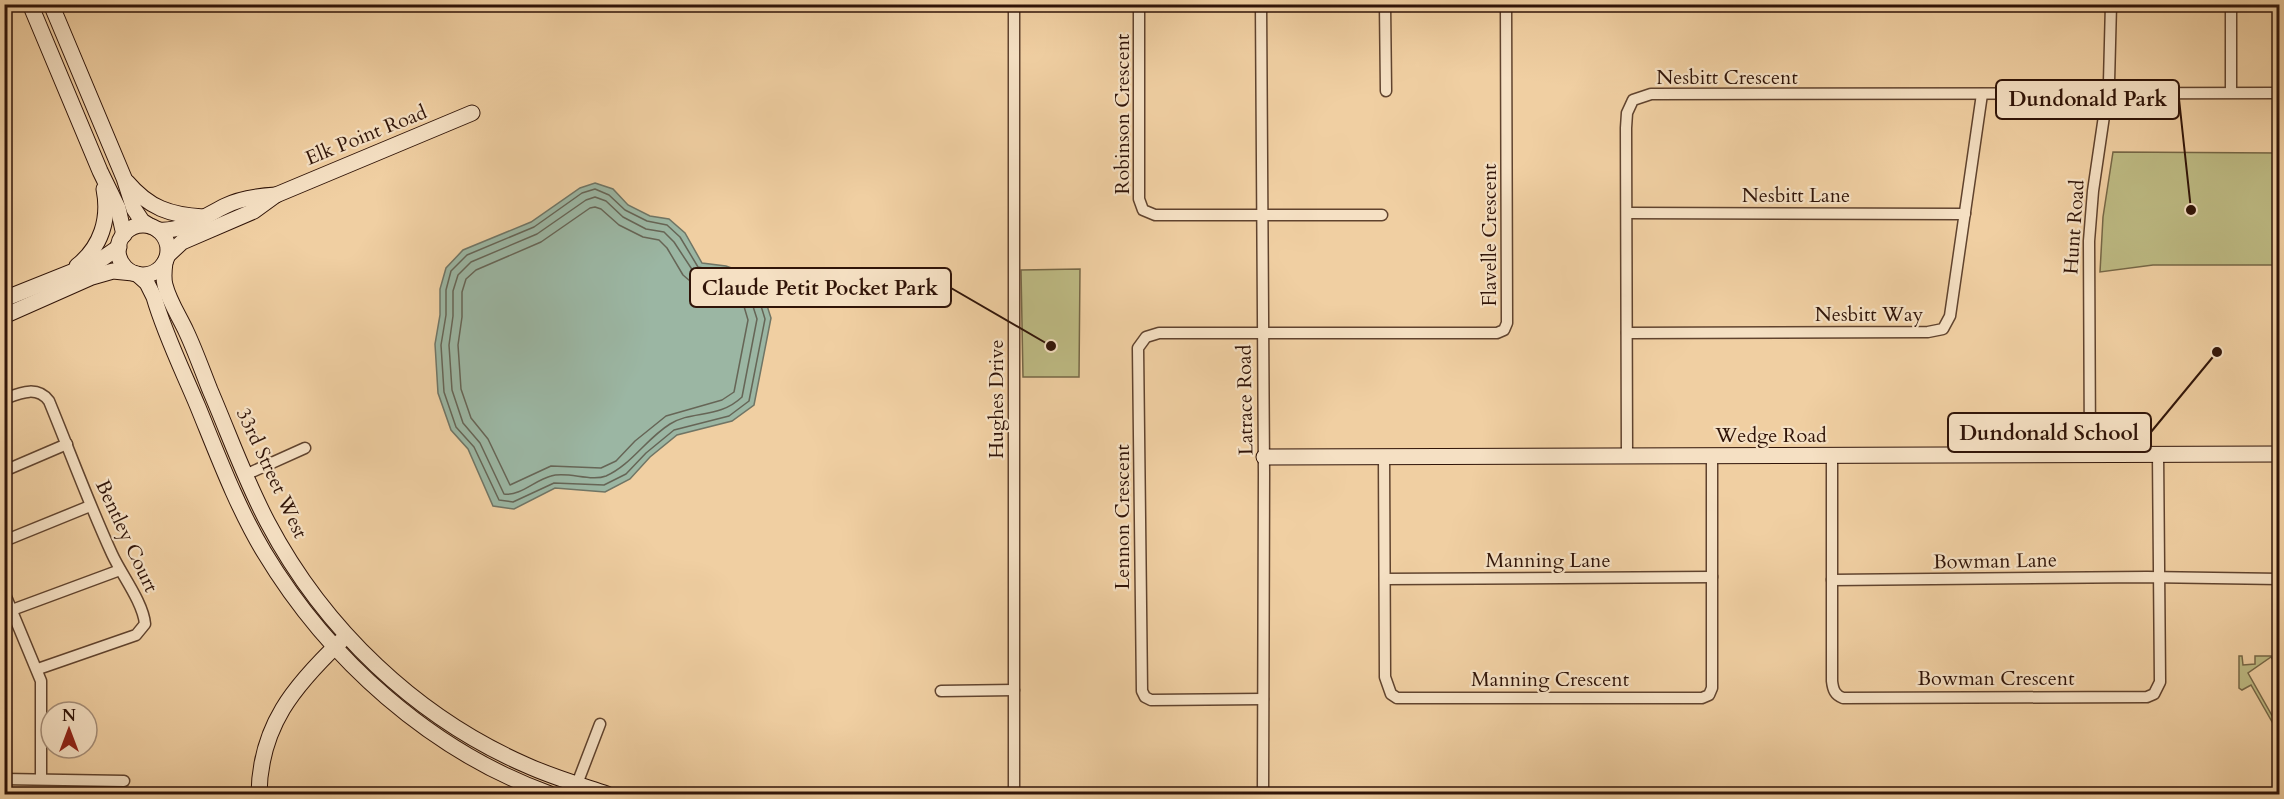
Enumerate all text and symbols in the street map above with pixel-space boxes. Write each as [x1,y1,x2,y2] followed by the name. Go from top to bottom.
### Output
[1109,33,1136,194] street label: Robinson Crescent
[1656,64,1798,91] street label: Nesbitt Crescent
[1996,80,2179,119] callout: Dundonald Park
[2009,85,2167,114] text: Dundonald Park
[301,98,431,172] street label: Elk Point Road
[1476,163,1503,307] street label: Flavelle Crescent
[2057,178,2091,275] street label: Hunt Road
[1742,182,1850,209] street label: Nesbitt Lane
[690,268,951,307] callout: Claude Petit Pocket Park
[702,274,938,303] text: Claude Petit Pocket Park
[1815,301,1924,328] street label: Nesbitt Way
[983,339,1010,459] street label: Hughes Drive
[1231,344,1259,455] street label: Latrace Road
[230,403,314,543] street label: 33rd Street West
[1948,413,2151,452] callout: Dundonald School
[1959,419,2139,448] text: Dundonald School
[1714,422,1827,449] street label: Wedge Road
[1109,443,1136,590] street label: Lennon Crescent
[89,475,165,597] street label: Bentley Court
[1933,546,2057,576] street label: Bowman Lane
[1486,547,1610,574] street label: Manning Lane
[1918,665,2075,692] street label: Bowman Crescent
[1471,666,1630,693] street label: Manning Crescent
[39,700,99,760] north arrow
[62,705,76,727] text: N

